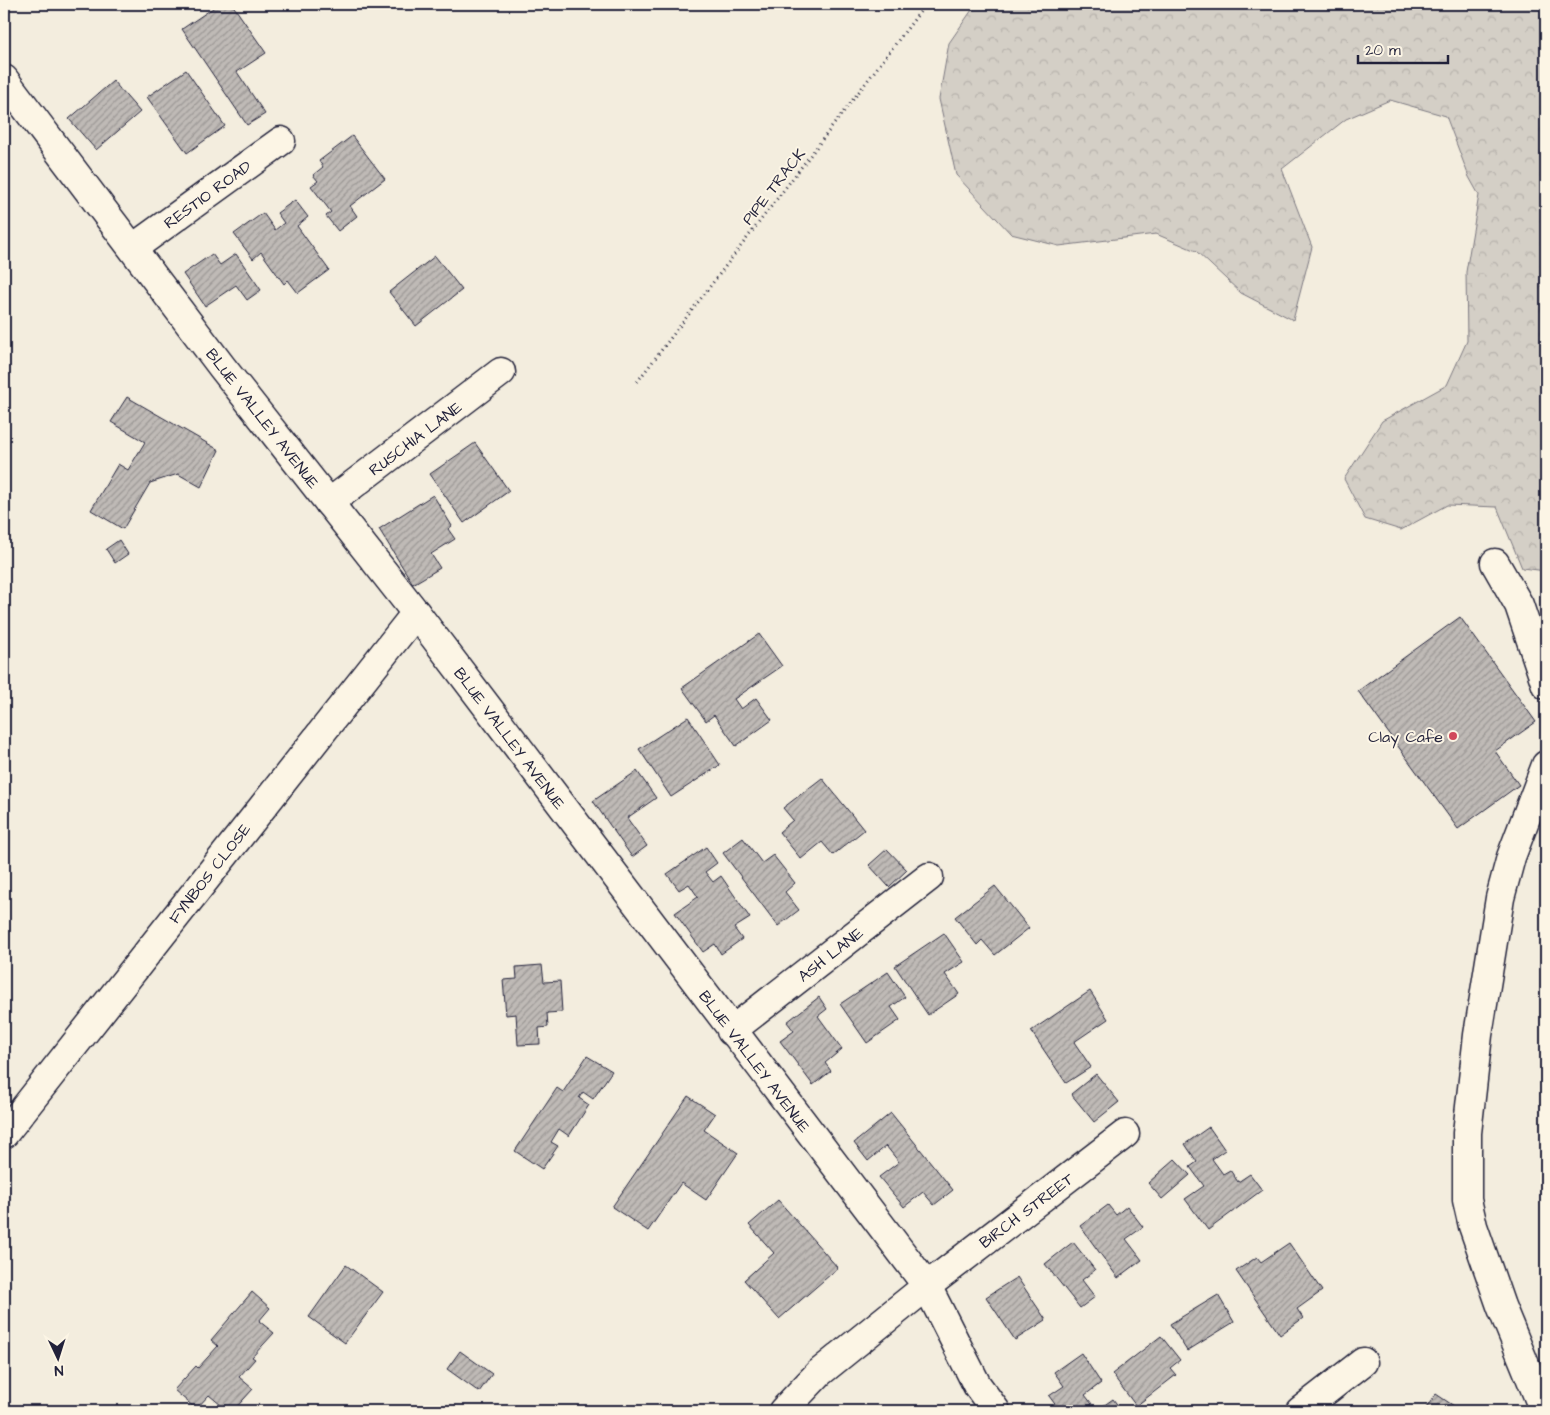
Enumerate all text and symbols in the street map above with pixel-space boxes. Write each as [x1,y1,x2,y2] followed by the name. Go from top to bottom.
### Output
[1358,32,1448,64] scale bar
[1365,40,1401,61] text: 20 m
[737,144,811,229] street label: PIPE TRACK
[159,156,256,234] street label: RESTIO ROAD
[200,344,324,494] street label: BLUE VALLEY AVENUE
[364,396,467,481] street label: RUSCHIA LANE
[449,663,570,814] street label: BLUE VALLEY AVENUE
[1368,726,1443,749] place label: Clay Cafe
[1447,730,1459,742] marker: Clay Cafe
[164,819,256,928] street label: FYNBOS CLOSE
[793,922,868,987] street label: ASH LANE
[694,986,815,1137] street label: BLUE VALLEY AVENUE
[975,1168,1078,1254] street label: BIRCH STREET
[32,1332,82,1382] north arrow
[54,1360,64,1380] text: N

